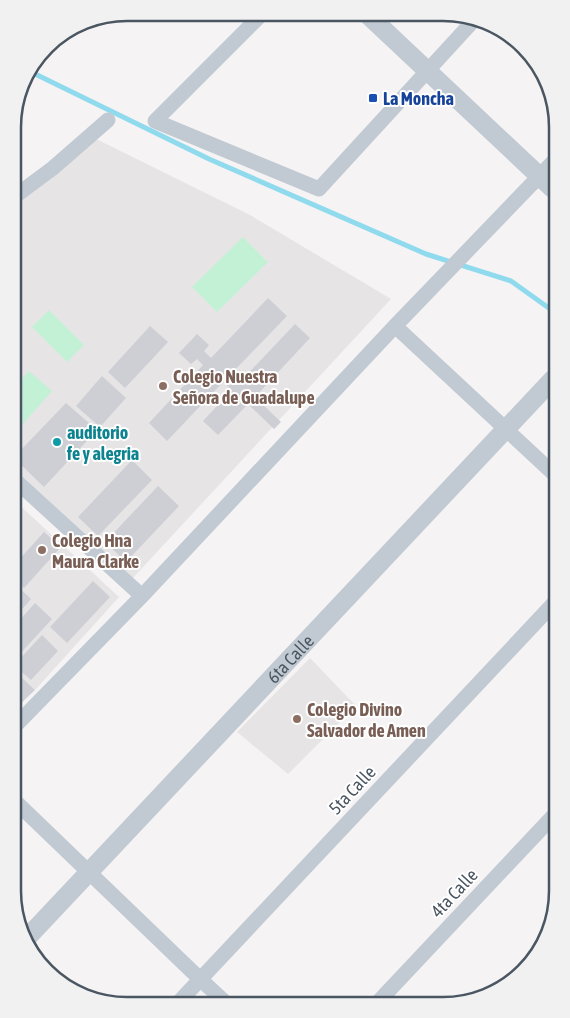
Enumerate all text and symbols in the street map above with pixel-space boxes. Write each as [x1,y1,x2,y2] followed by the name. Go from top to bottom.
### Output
[383,88,454,109] place label: La Moncha
[367,92,379,104] marker: La Moncha
[173,366,315,408] place label: Colegio Nuestra Señora de Guadalupe
[157,380,169,392] marker: Colegio Nuestra Señora de Guadalupe
[66,422,139,464] place label: auditorio fe y alegria
[51,436,63,448] marker: auditorio fe y alegria
[52,530,139,572] place label: Colegio Hna Maura Clarke
[36,544,48,556] marker: Colegio Hna Maura Clarke
[262,630,318,687] street label: 6ta Calle
[307,699,426,741] place label: Colegio Divino Salvador de Amen
[291,713,303,725] marker: Colegio Divino Salvador de Amen
[324,761,380,819] street label: 5ta Calle
[426,864,482,922] street label: 4ta Calle

